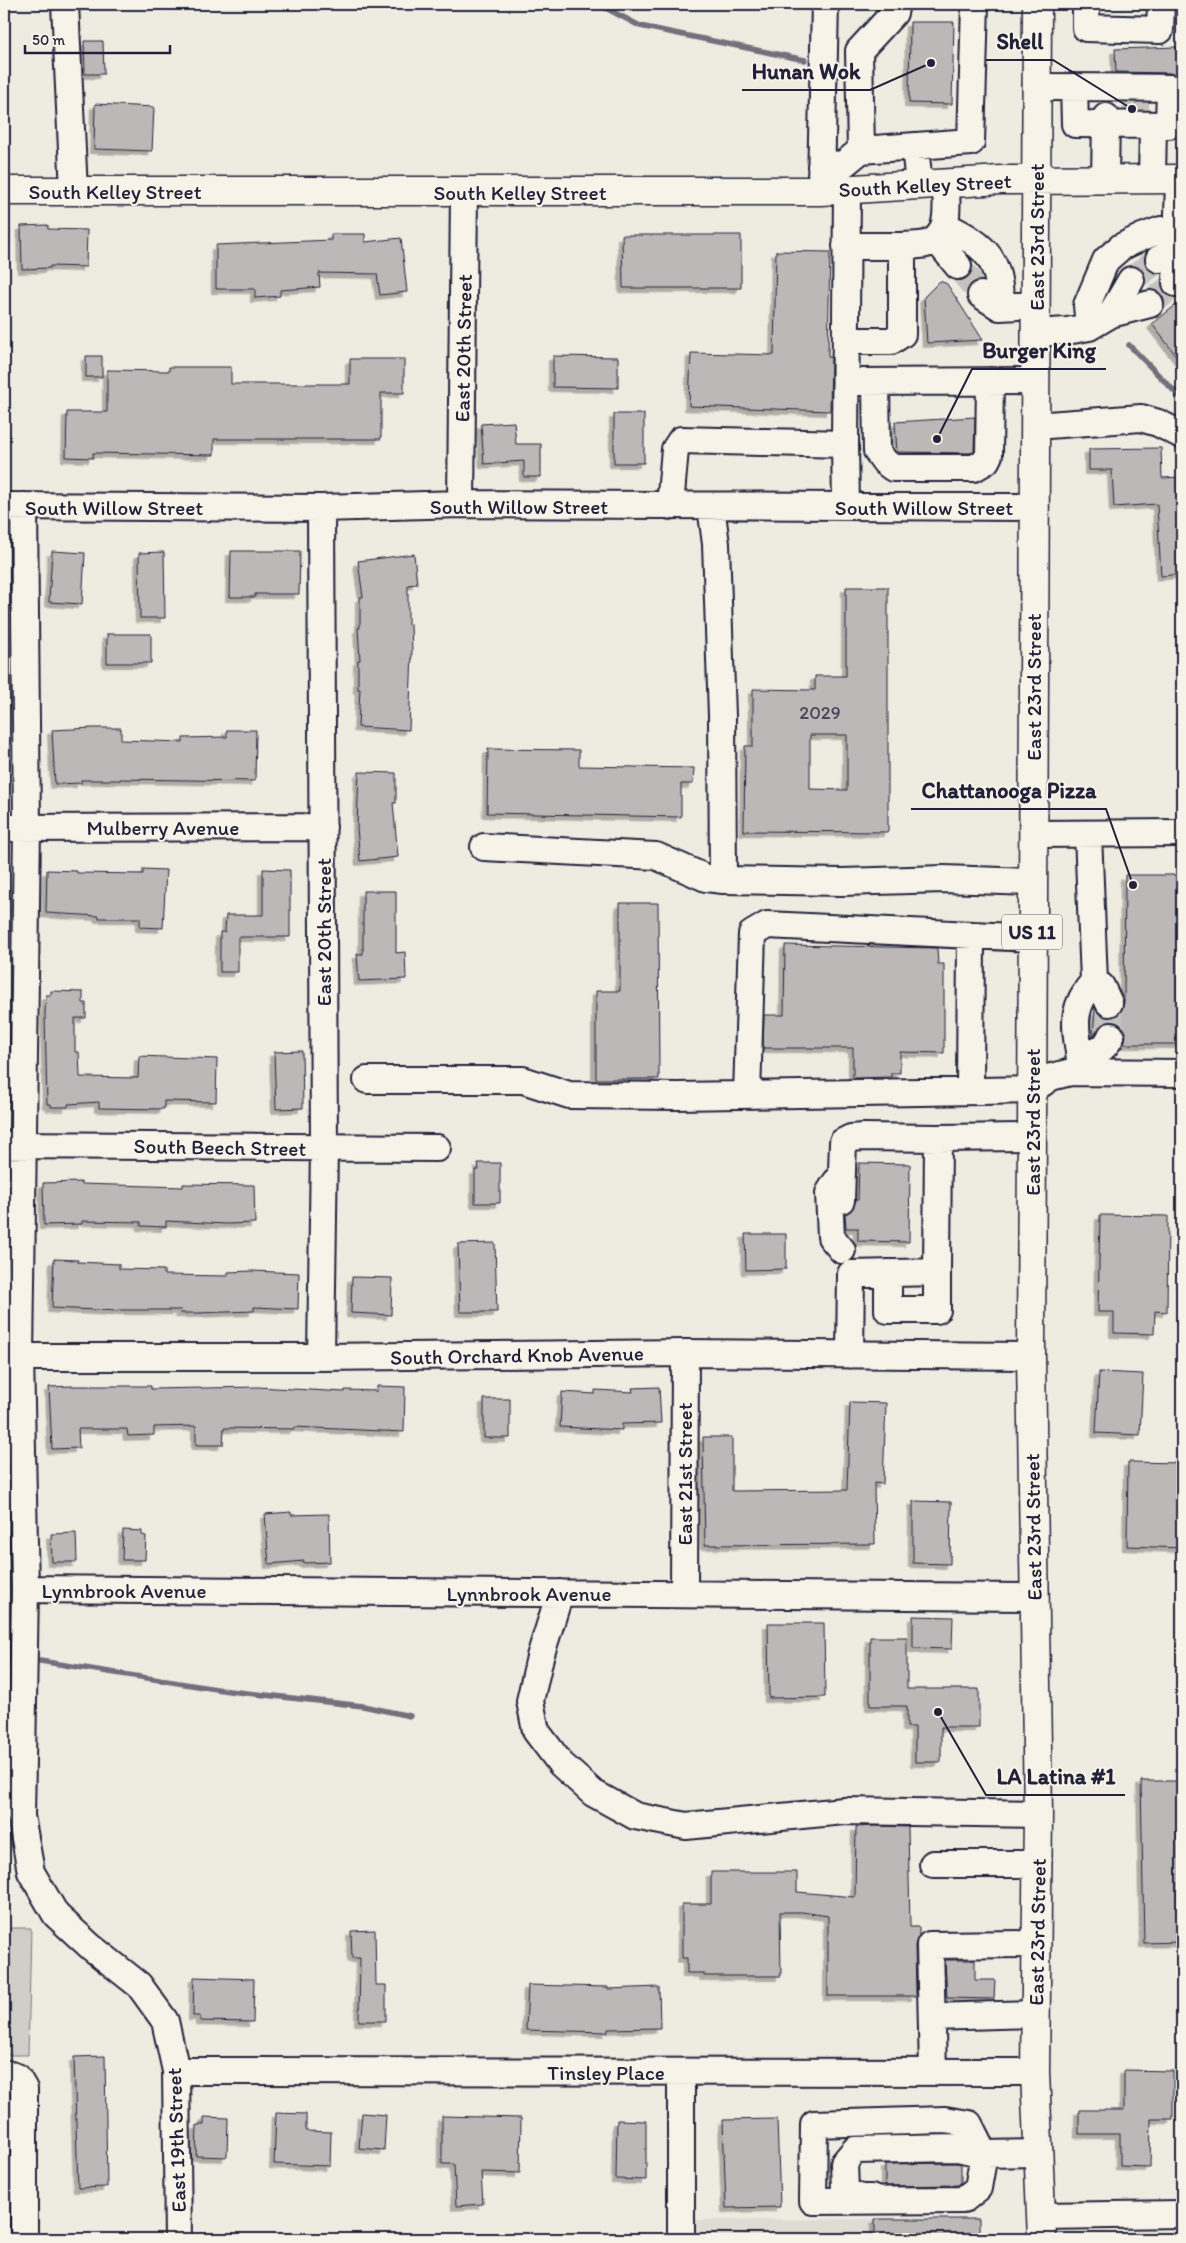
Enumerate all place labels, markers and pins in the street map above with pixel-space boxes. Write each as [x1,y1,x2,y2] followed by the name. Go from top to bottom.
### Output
[986,23,1053,60] callout: Shell
[742,53,870,90] callout: Hunan Wok
[972,332,1106,369] callout: Burger King
[911,772,1106,809] callout: Chattanooga Pizza
[986,1758,1125,1795] callout: LA Latina #1

